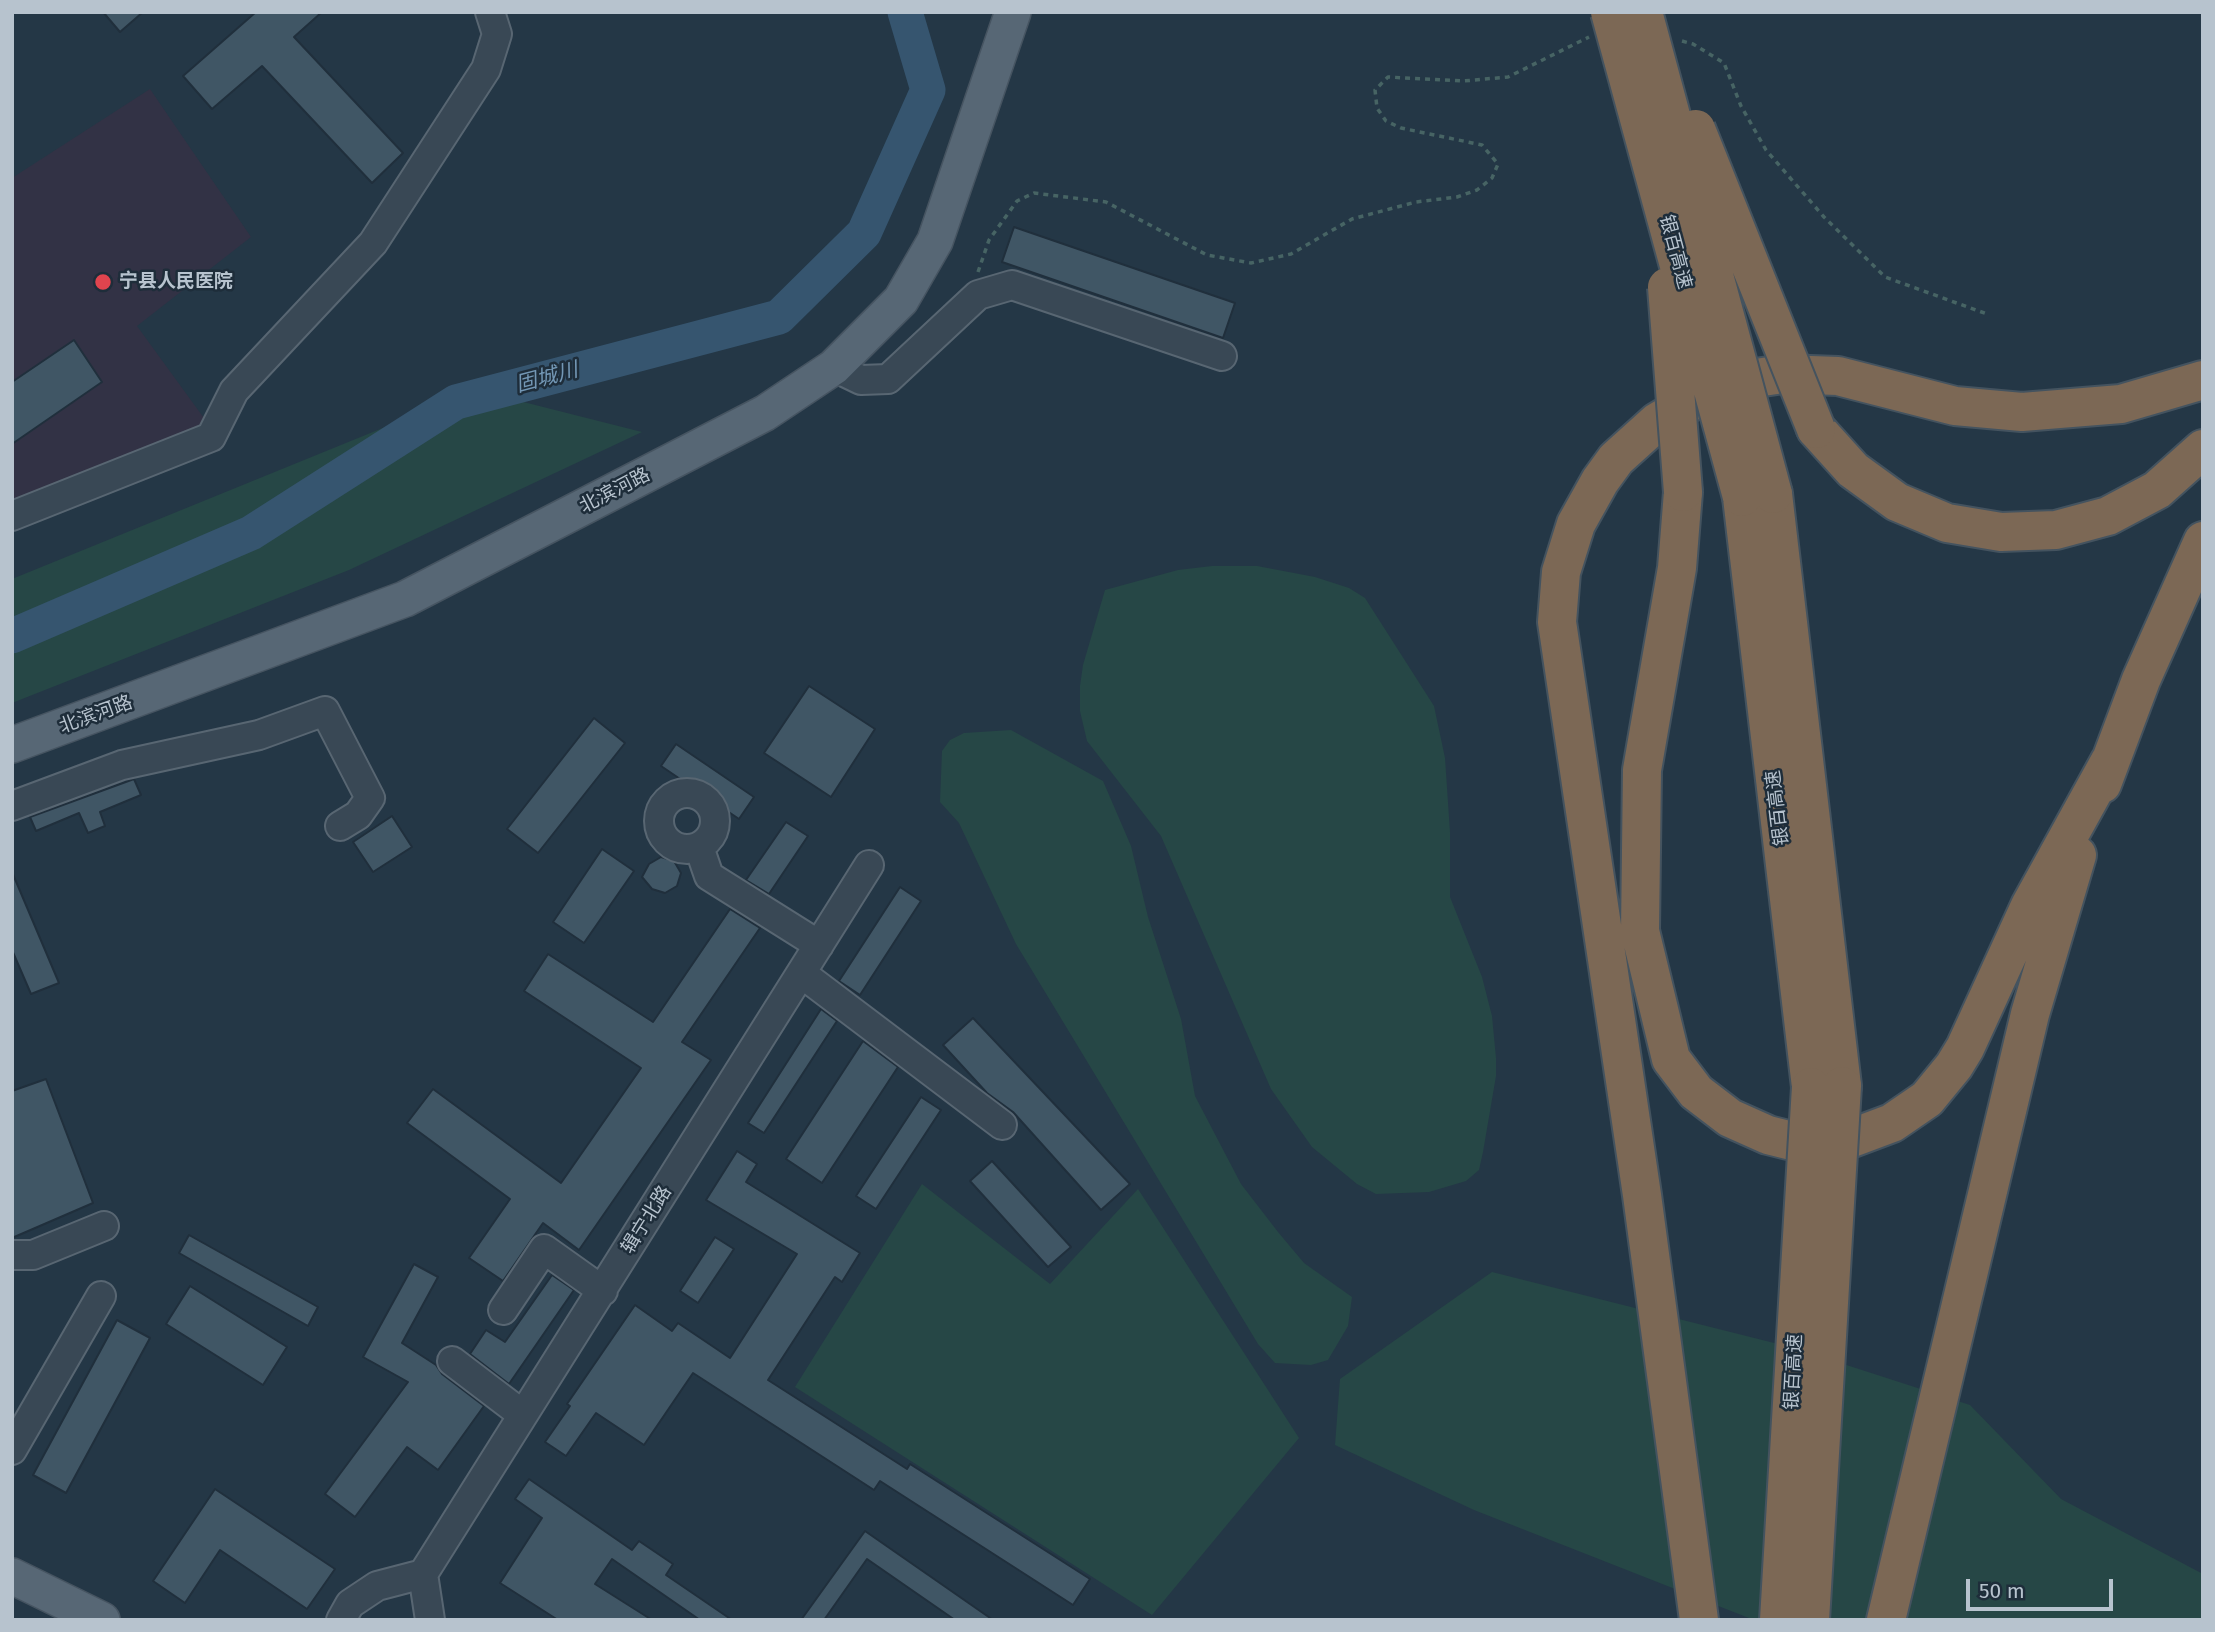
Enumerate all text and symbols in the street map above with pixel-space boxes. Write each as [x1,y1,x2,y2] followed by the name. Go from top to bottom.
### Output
[1654,212,1696,292] street label: 银百高速
[119,271,233,293] place label: 宁县人民医院
[93,272,113,292] marker: 宁县人民医院
[513,358,581,398] water label: 固城川
[576,464,654,518] street label: 北滨河路
[56,691,136,739] street label: 北滨河路
[1762,769,1794,847] street label: 银百高速
[617,1182,677,1258] street label: 辑宁北路
[1781,1333,1807,1411] street label: 银百高速
[1970,1566,2117,1610] scale bar
[1979,1578,2025,1604] text: 50 m

